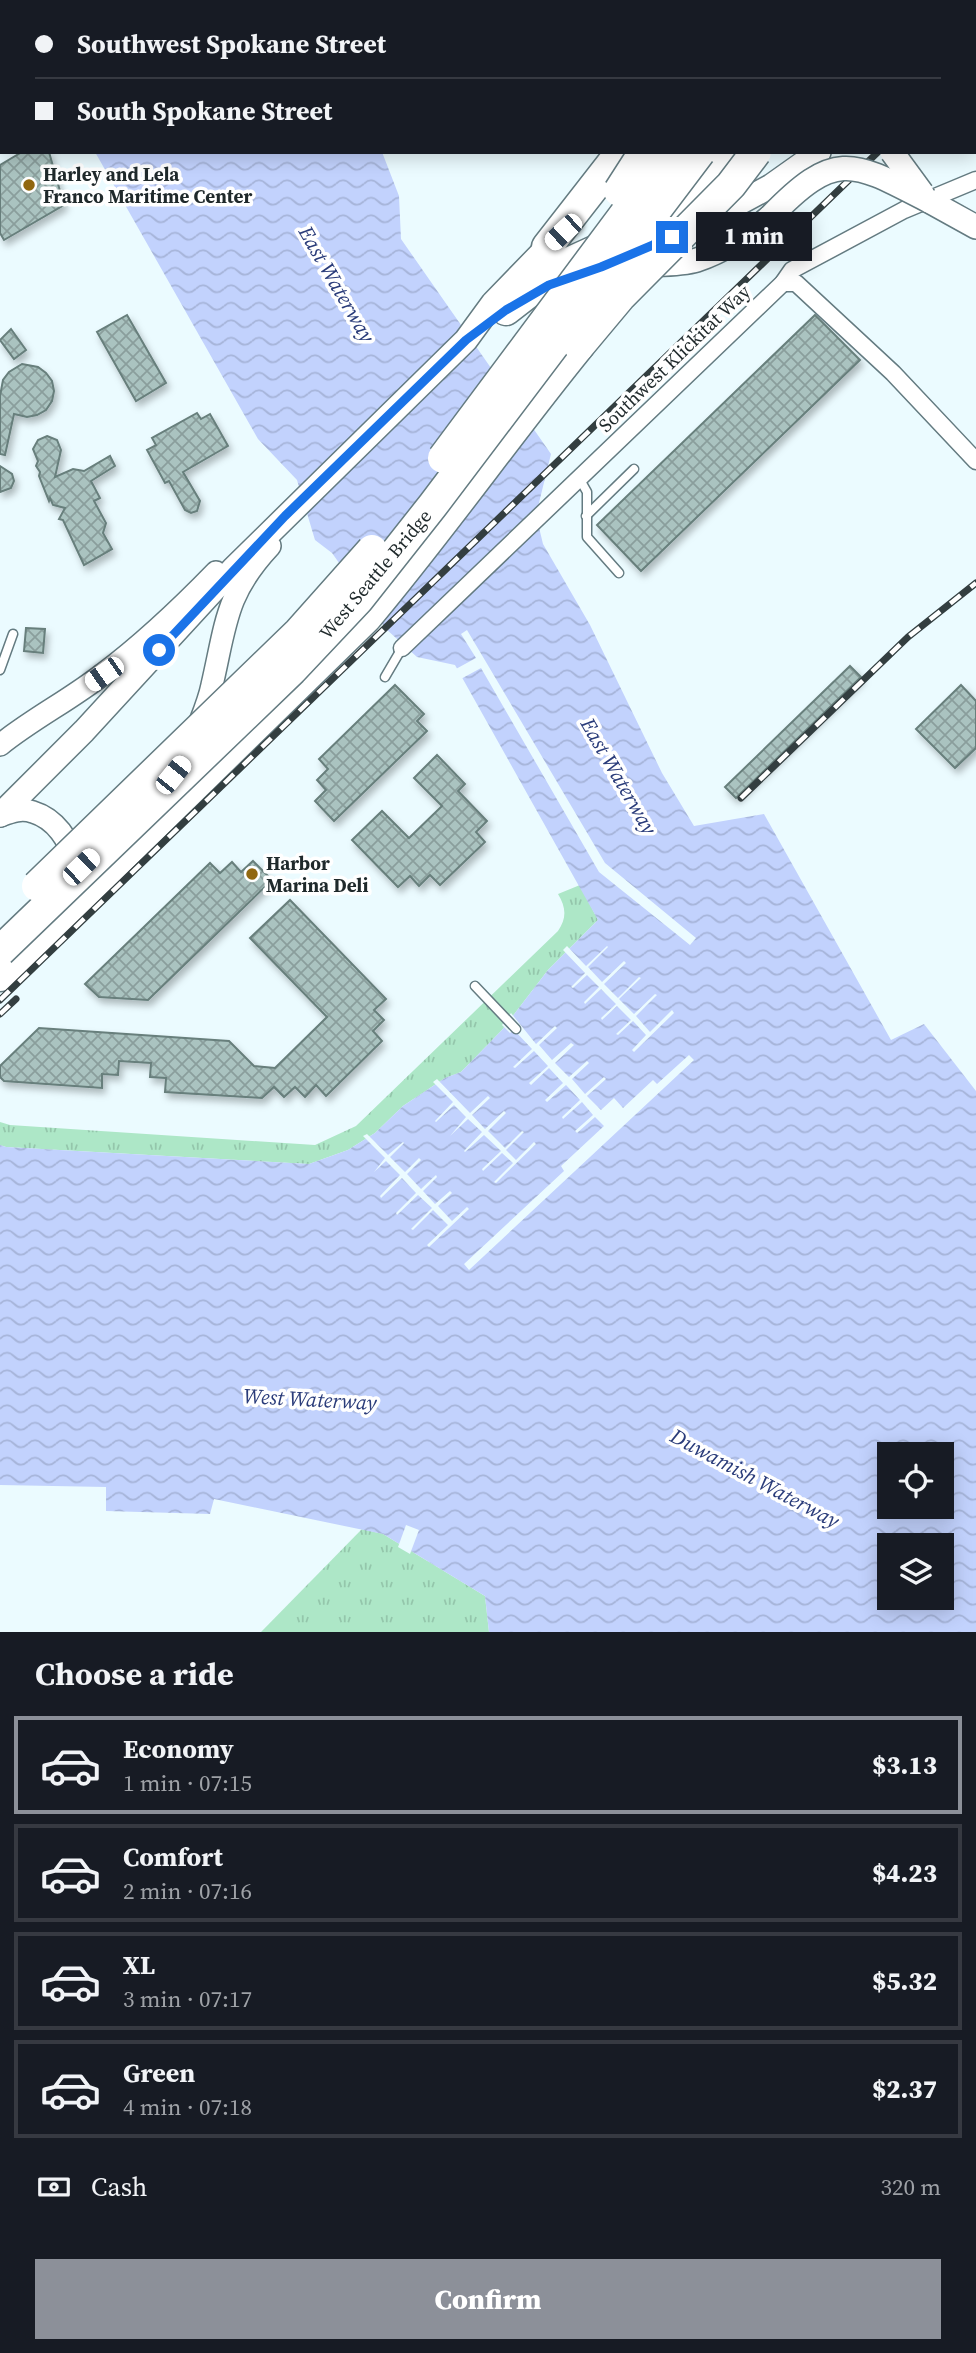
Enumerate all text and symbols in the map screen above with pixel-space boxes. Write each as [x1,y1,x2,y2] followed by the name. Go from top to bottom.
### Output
[77,26,386,62] text: Southwest Spokane Street
[77,93,332,129] text: South Spokane Street
[43,161,252,209] place label: Harley and Lela Franco Maritime Center
[21,177,37,193] marker: Harley and Lela Franco Maritime Center
[541,210,586,254] car
[696,212,812,262] callout: 1 min
[291,219,383,349] water label: East Waterway
[724,220,784,252] text: 1 min
[656,221,688,253] route end
[592,278,756,437] street label: Southwest Klickitat Way
[313,503,437,645] street label: West Seattle Bridge
[143,634,175,666] route start
[81,653,128,695] car
[573,711,665,841] water label: East Waterway
[152,752,195,798] car
[59,845,104,889] car
[266,850,368,898] place label: Harbor Marina Deli
[244,866,260,882] marker: Harbor Marina Deli
[243,1381,378,1417] water label: West Waterway
[665,1421,845,1535] water label: Duwamish Waterway
[877,1442,954,1610] map controls
[877,1442,954,1519] button: locate
[877,1533,954,1610] button: layers
[35,1652,234,1696] text: Choose a ride
[123,1731,234,1767] text: Economy
[39,1734,102,1797] icon: car
[872,1747,937,1783] text: $3.13
[123,1767,252,1799] text: 1 min · 07:15
[123,1839,223,1875] text: Comfort
[39,1842,102,1905] icon: car
[872,1855,937,1891] text: $4.23
[123,1875,252,1907] text: 2 min · 07:16
[123,1947,155,1983] text: XL
[39,1950,102,2013] icon: car
[872,1963,937,1999] text: $5.32
[123,1983,252,2015] text: 3 min · 07:17
[123,2055,195,2091] text: Green
[39,2058,102,2121] icon: car
[872,2071,937,2107] text: $2.37
[123,2091,252,2123] text: 4 min · 07:18
[35,2168,73,2206] icon: cash
[91,2169,147,2205] text: Cash
[880,2171,941,2203] text: 320 m
[35,2259,941,2339] button: Confirm

